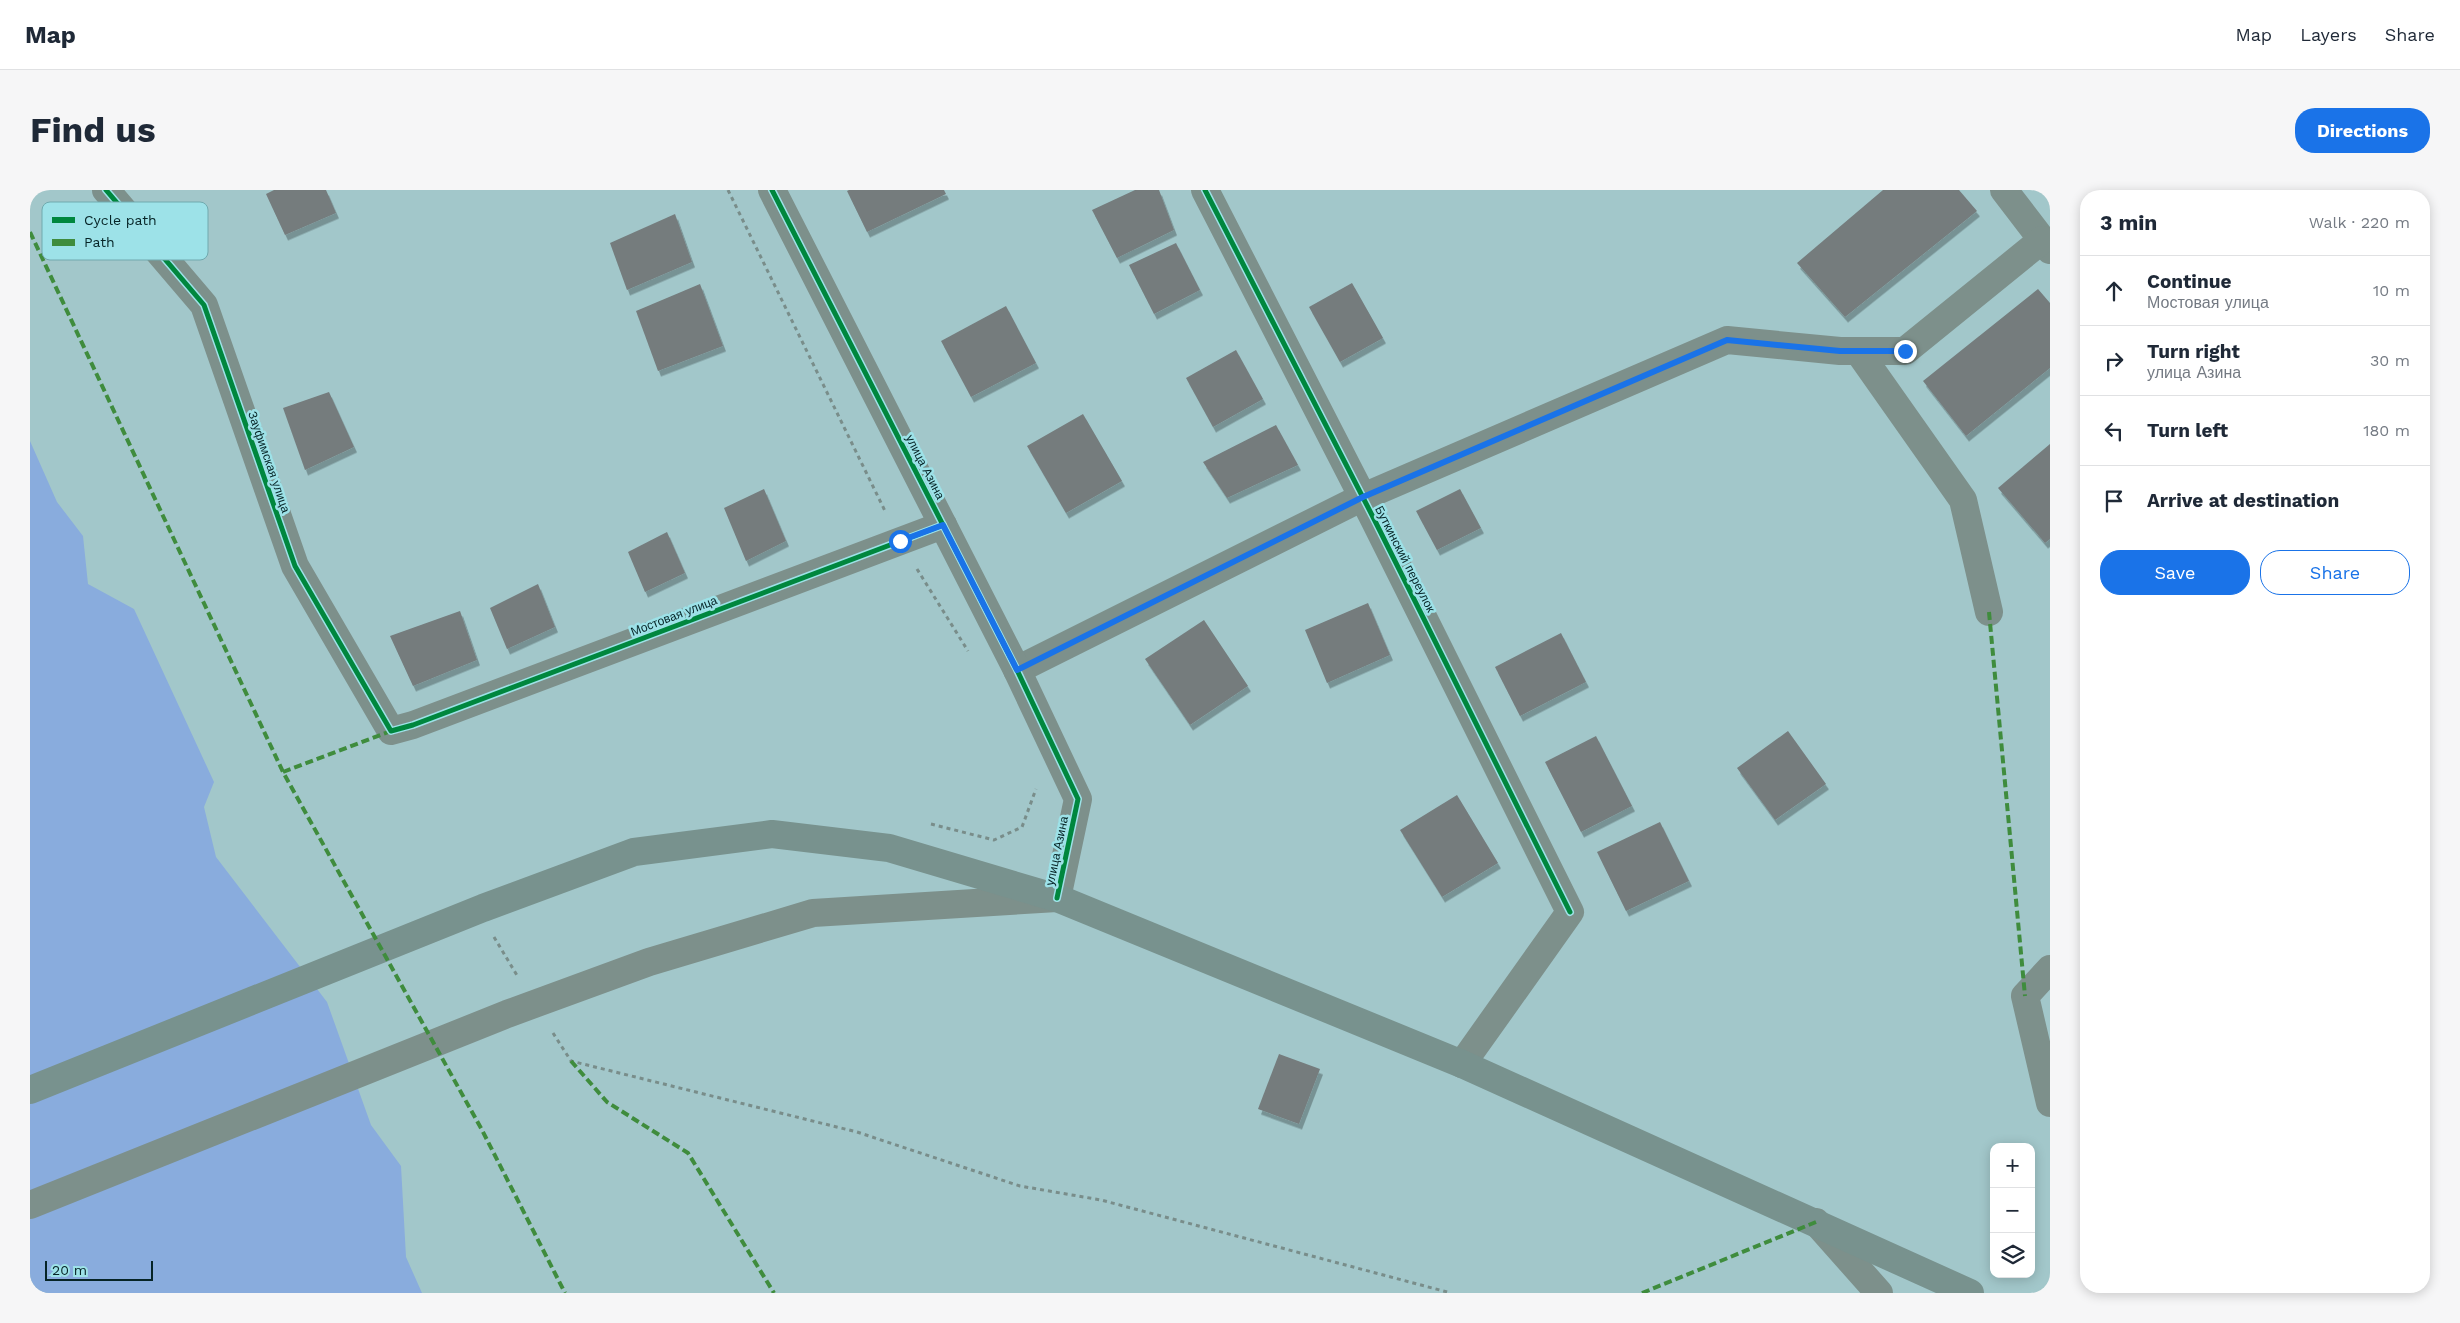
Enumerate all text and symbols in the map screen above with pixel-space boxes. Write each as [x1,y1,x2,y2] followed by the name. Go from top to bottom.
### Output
[25,21,76,49] text: Map
[2235,24,2272,45] text: Map
[2300,24,2357,45] text: Layers
[2385,24,2435,45] text: Share
[2295,108,2430,153] button: Directions
[30,109,156,151] text: Find us
[42,202,208,260] legend
[2100,210,2157,235] text: 3 min
[84,212,157,228] text: Cycle path
[2309,213,2410,232] text: Walk · 220 m
[84,234,115,250] text: Path
[2147,270,2231,293] text: Continue
[2100,277,2128,305] icon: ahead
[2373,281,2410,300] text: 10 m
[2147,293,2269,312] text: Мостовая улица
[1894,340,1917,363] route end
[2147,340,2240,363] text: Turn right
[2100,347,2128,375] icon: right
[2370,351,2410,370] text: 30 m
[2147,363,2241,382] text: улица Азина
[245,409,293,515] street label: Зауфимская улица
[2100,417,2128,445] icon: left
[2147,419,2228,442] text: Turn left
[2363,421,2410,440] text: 180 m
[903,432,947,502] street label: улица Азина
[2100,487,2128,515] icon: arrive
[2147,489,2339,512] text: Arrive at destination
[1372,503,1438,615] street label: Буткинский переулок
[889,530,912,553] route start
[2100,550,2250,595] button: Save
[2260,550,2410,595] button: Share
[629,593,719,639] street label: Мостовая улица
[1043,815,1071,887] street label: улица Азина
[1990,1143,2035,1278] map controls
[1990,1143,2035,1188] button: +
[1990,1188,2035,1233] button: −
[1990,1233,2035,1278] button: layers
[45,1258,152,1281] scale bar
[52,1262,87,1278] text: 20 m

